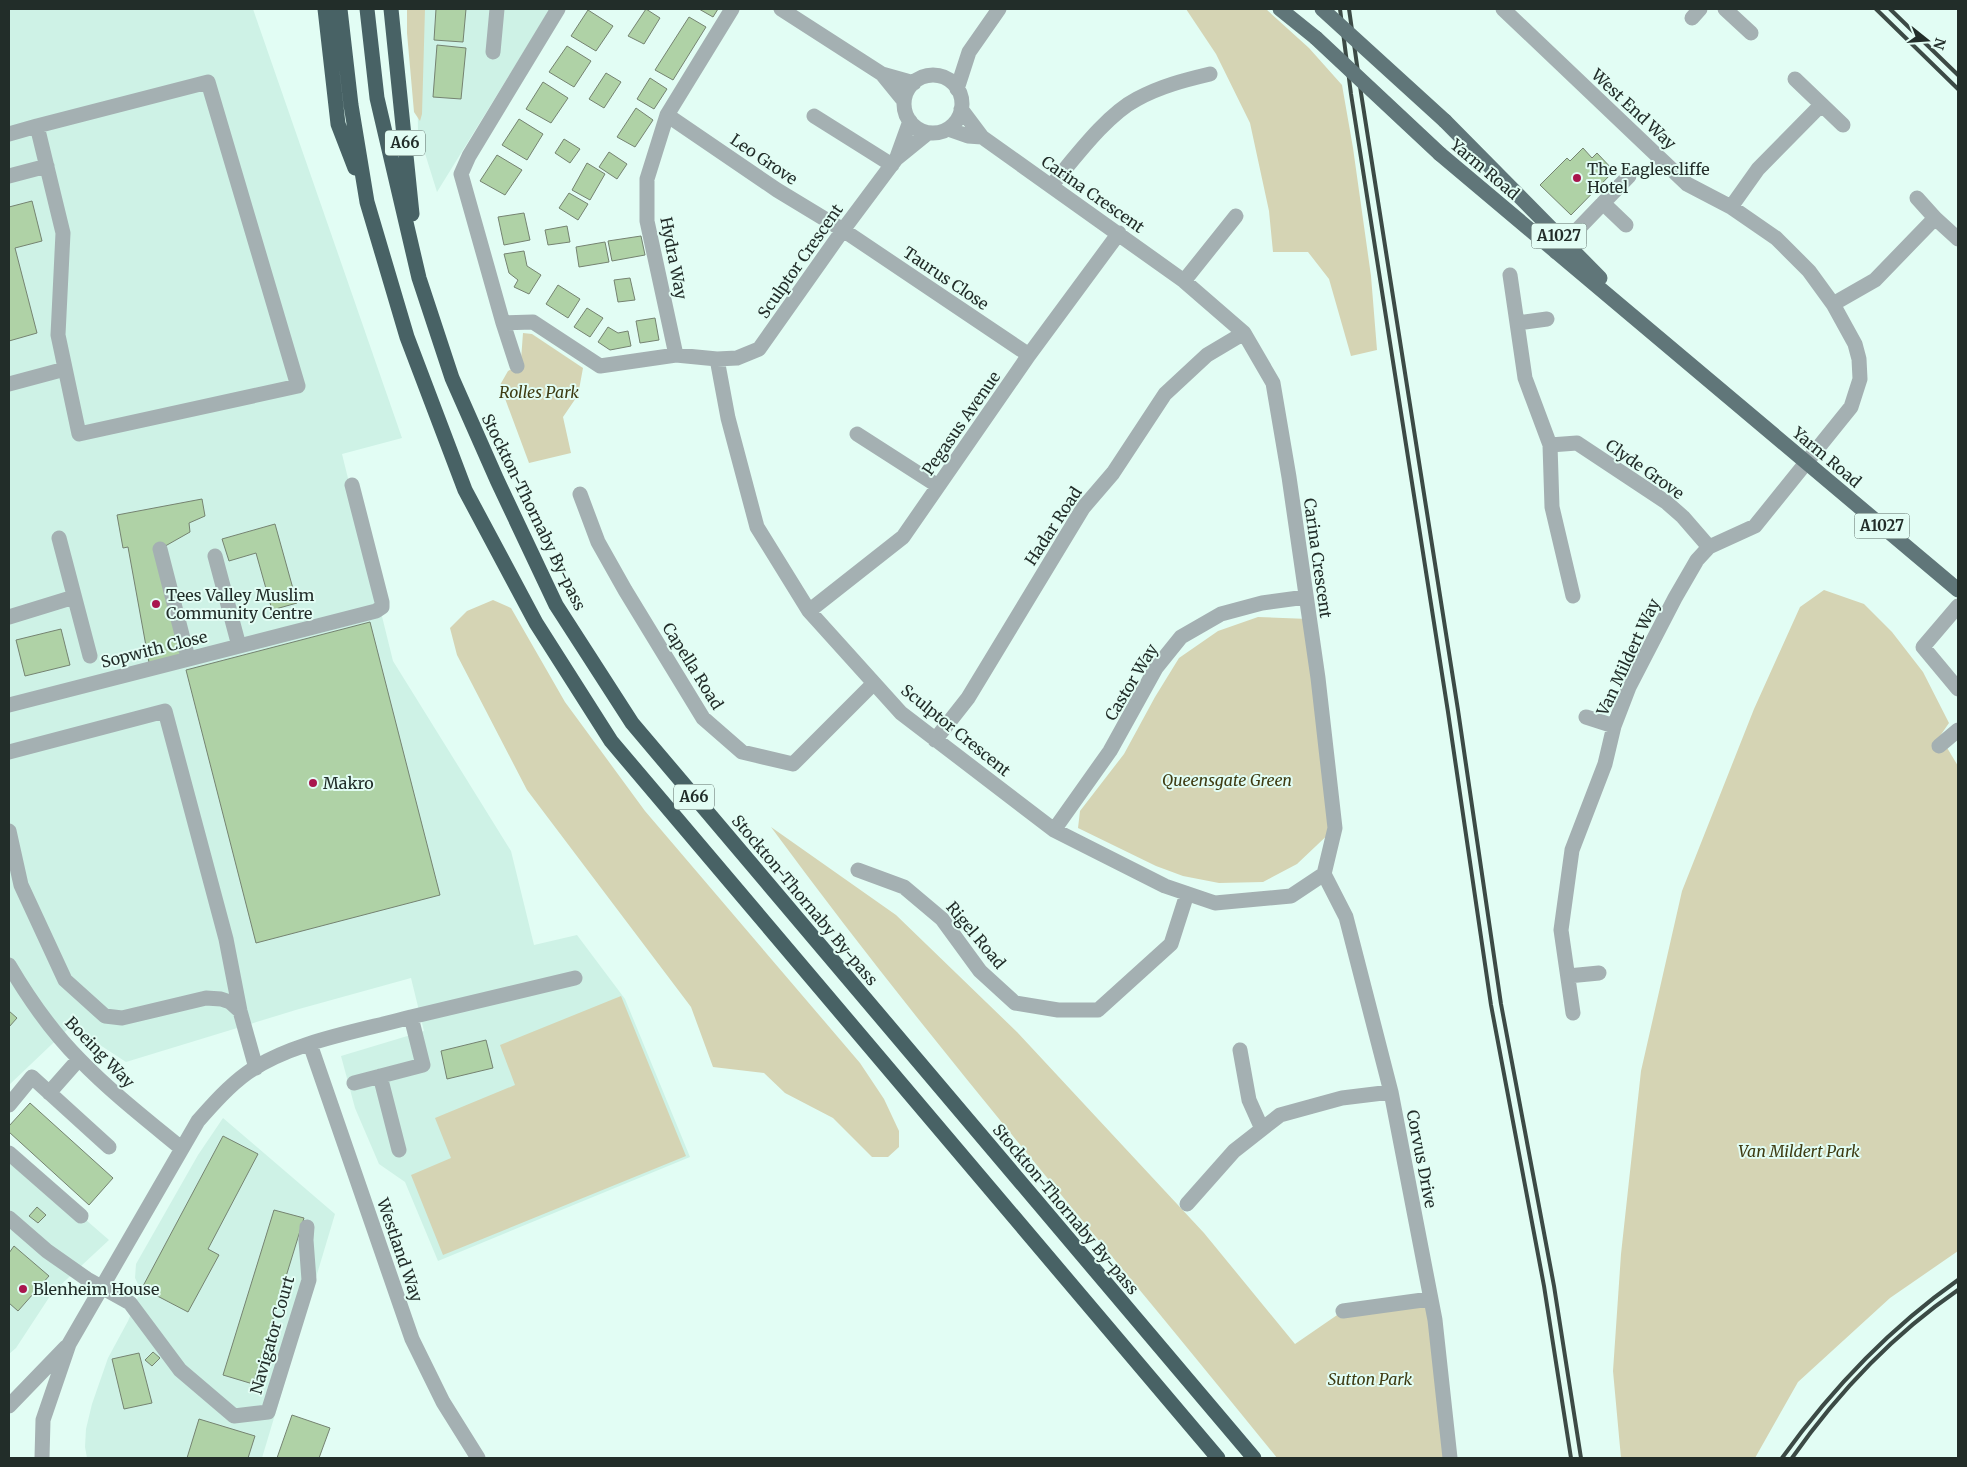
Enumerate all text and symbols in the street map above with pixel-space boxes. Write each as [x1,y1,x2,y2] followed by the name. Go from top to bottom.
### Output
[1902,15,1952,65] north arrow
[1929,36,1950,52] text: N
[1587,64,1681,154] street label: West End Way
[727,129,801,189] street label: Leo Grove
[385,130,425,156] road number: A66
[1446,134,1524,204] street label: Yarm Road
[1038,151,1149,237] street label: Carina Crescent
[1587,159,1710,197] place label: The Eaglescliffe Hotel
[1571,172,1583,184] marker: The Eaglescliffe Hotel
[753,199,847,322] street label: Sculptor Crescent
[656,215,692,302] street label: Hydra Way
[1532,224,1586,248] road number: A1027
[899,242,993,314] street label: Taurus Close
[918,367,1004,479] street label: Pegasus Avenue
[499,382,579,402] park label: Rolles Park
[478,410,590,614] street label: Stockton-Thornaby By-pass
[1788,422,1866,492] street label: Yarm Road
[1602,435,1688,503] street label: Clyde Grove
[1020,483,1086,569] street label: Hadar Road
[1300,497,1336,620] street label: Carina Crescent
[1854,514,1910,538] road number: A1027
[166,585,314,623] place label: Tees Valley Muslim Community Centre
[1592,595,1664,720] street label: Van Mildert Way
[150,598,162,610] marker: Tees Valley Muslim Community Centre
[658,619,728,713] street label: Capella Road
[99,626,209,672] street label: Sopwith Close
[1100,639,1162,724] street label: Castor Way
[897,680,1015,781] street label: Sculptor Crescent
[1162,770,1292,790] park label: Queensgate Green
[323,773,374,793] place label: Makro
[307,777,319,789] marker: Makro
[674,784,714,810] road number: A66
[728,811,882,989] street label: Stockton-Thornaby By-pass
[942,897,1010,973] street label: Rigel Road
[61,1012,139,1092] street label: Boeing Way
[1403,1108,1441,1210] street label: Corvus Drive
[989,1120,1143,1298] street label: Stockton-Thornaby By-pass
[1738,1141,1860,1161] park label: Van Mildert Park
[373,1195,427,1305] street label: Westland Way
[246,1273,299,1396] street label: Navigator Court
[33,1279,159,1299] place label: Blenheim House
[17,1283,29,1295] marker: Blenheim House
[1328,1369,1412,1389] park label: Sutton Park

